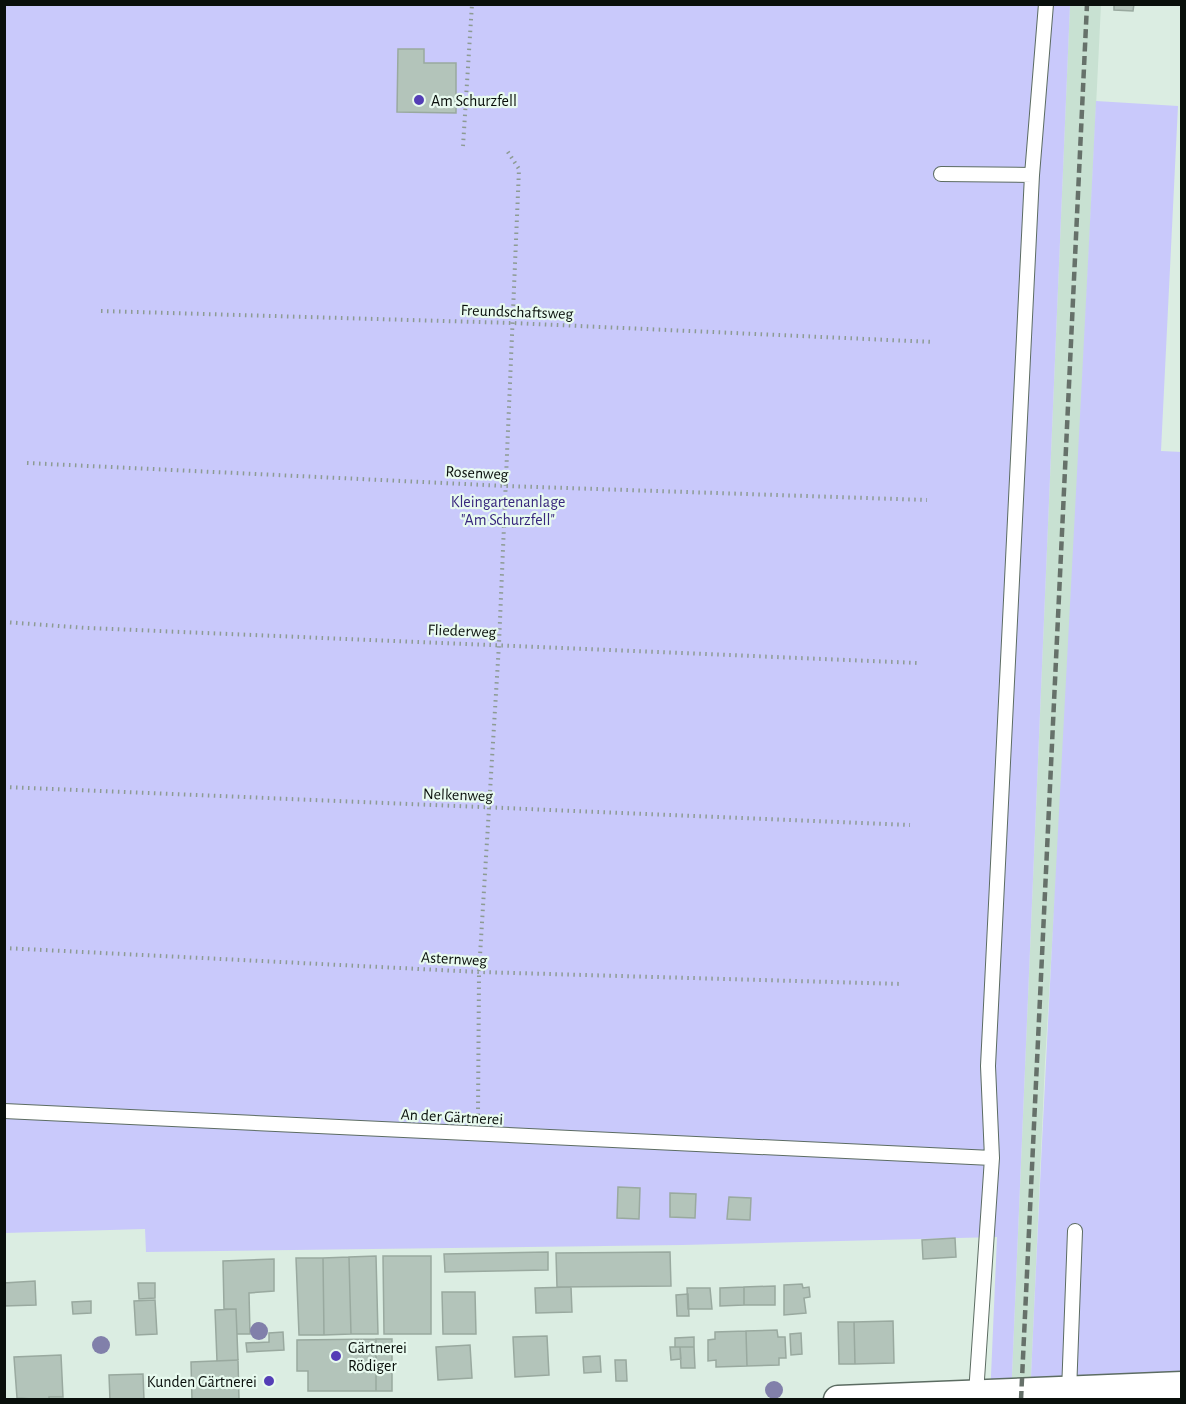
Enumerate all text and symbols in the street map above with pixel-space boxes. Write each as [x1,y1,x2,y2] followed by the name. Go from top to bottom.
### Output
[412,93,426,107] marker: Am Schurzfell
[431,93,517,109] place label: Am Schurzfell
[460,302,574,322] street label: Freundschaftsweg
[445,463,509,483] street label: Rosenweg
[451,494,565,528] park label: Kleingartenanlage "Am Schurzfell"
[427,622,497,640] street label: Fliederweg
[423,786,493,804] street label: Nelkenweg
[421,949,488,969] street label: Asternweg
[400,1106,504,1128] street label: An der Gärtnerei
[348,1340,407,1374] place label: Gärtnerei Rödiger
[329,1349,343,1363] marker: Gärtnerei Rödiger
[147,1374,257,1390] place label: Kunden Gärtnerei
[262,1374,276,1388] marker: Kunden Gärtnerei

